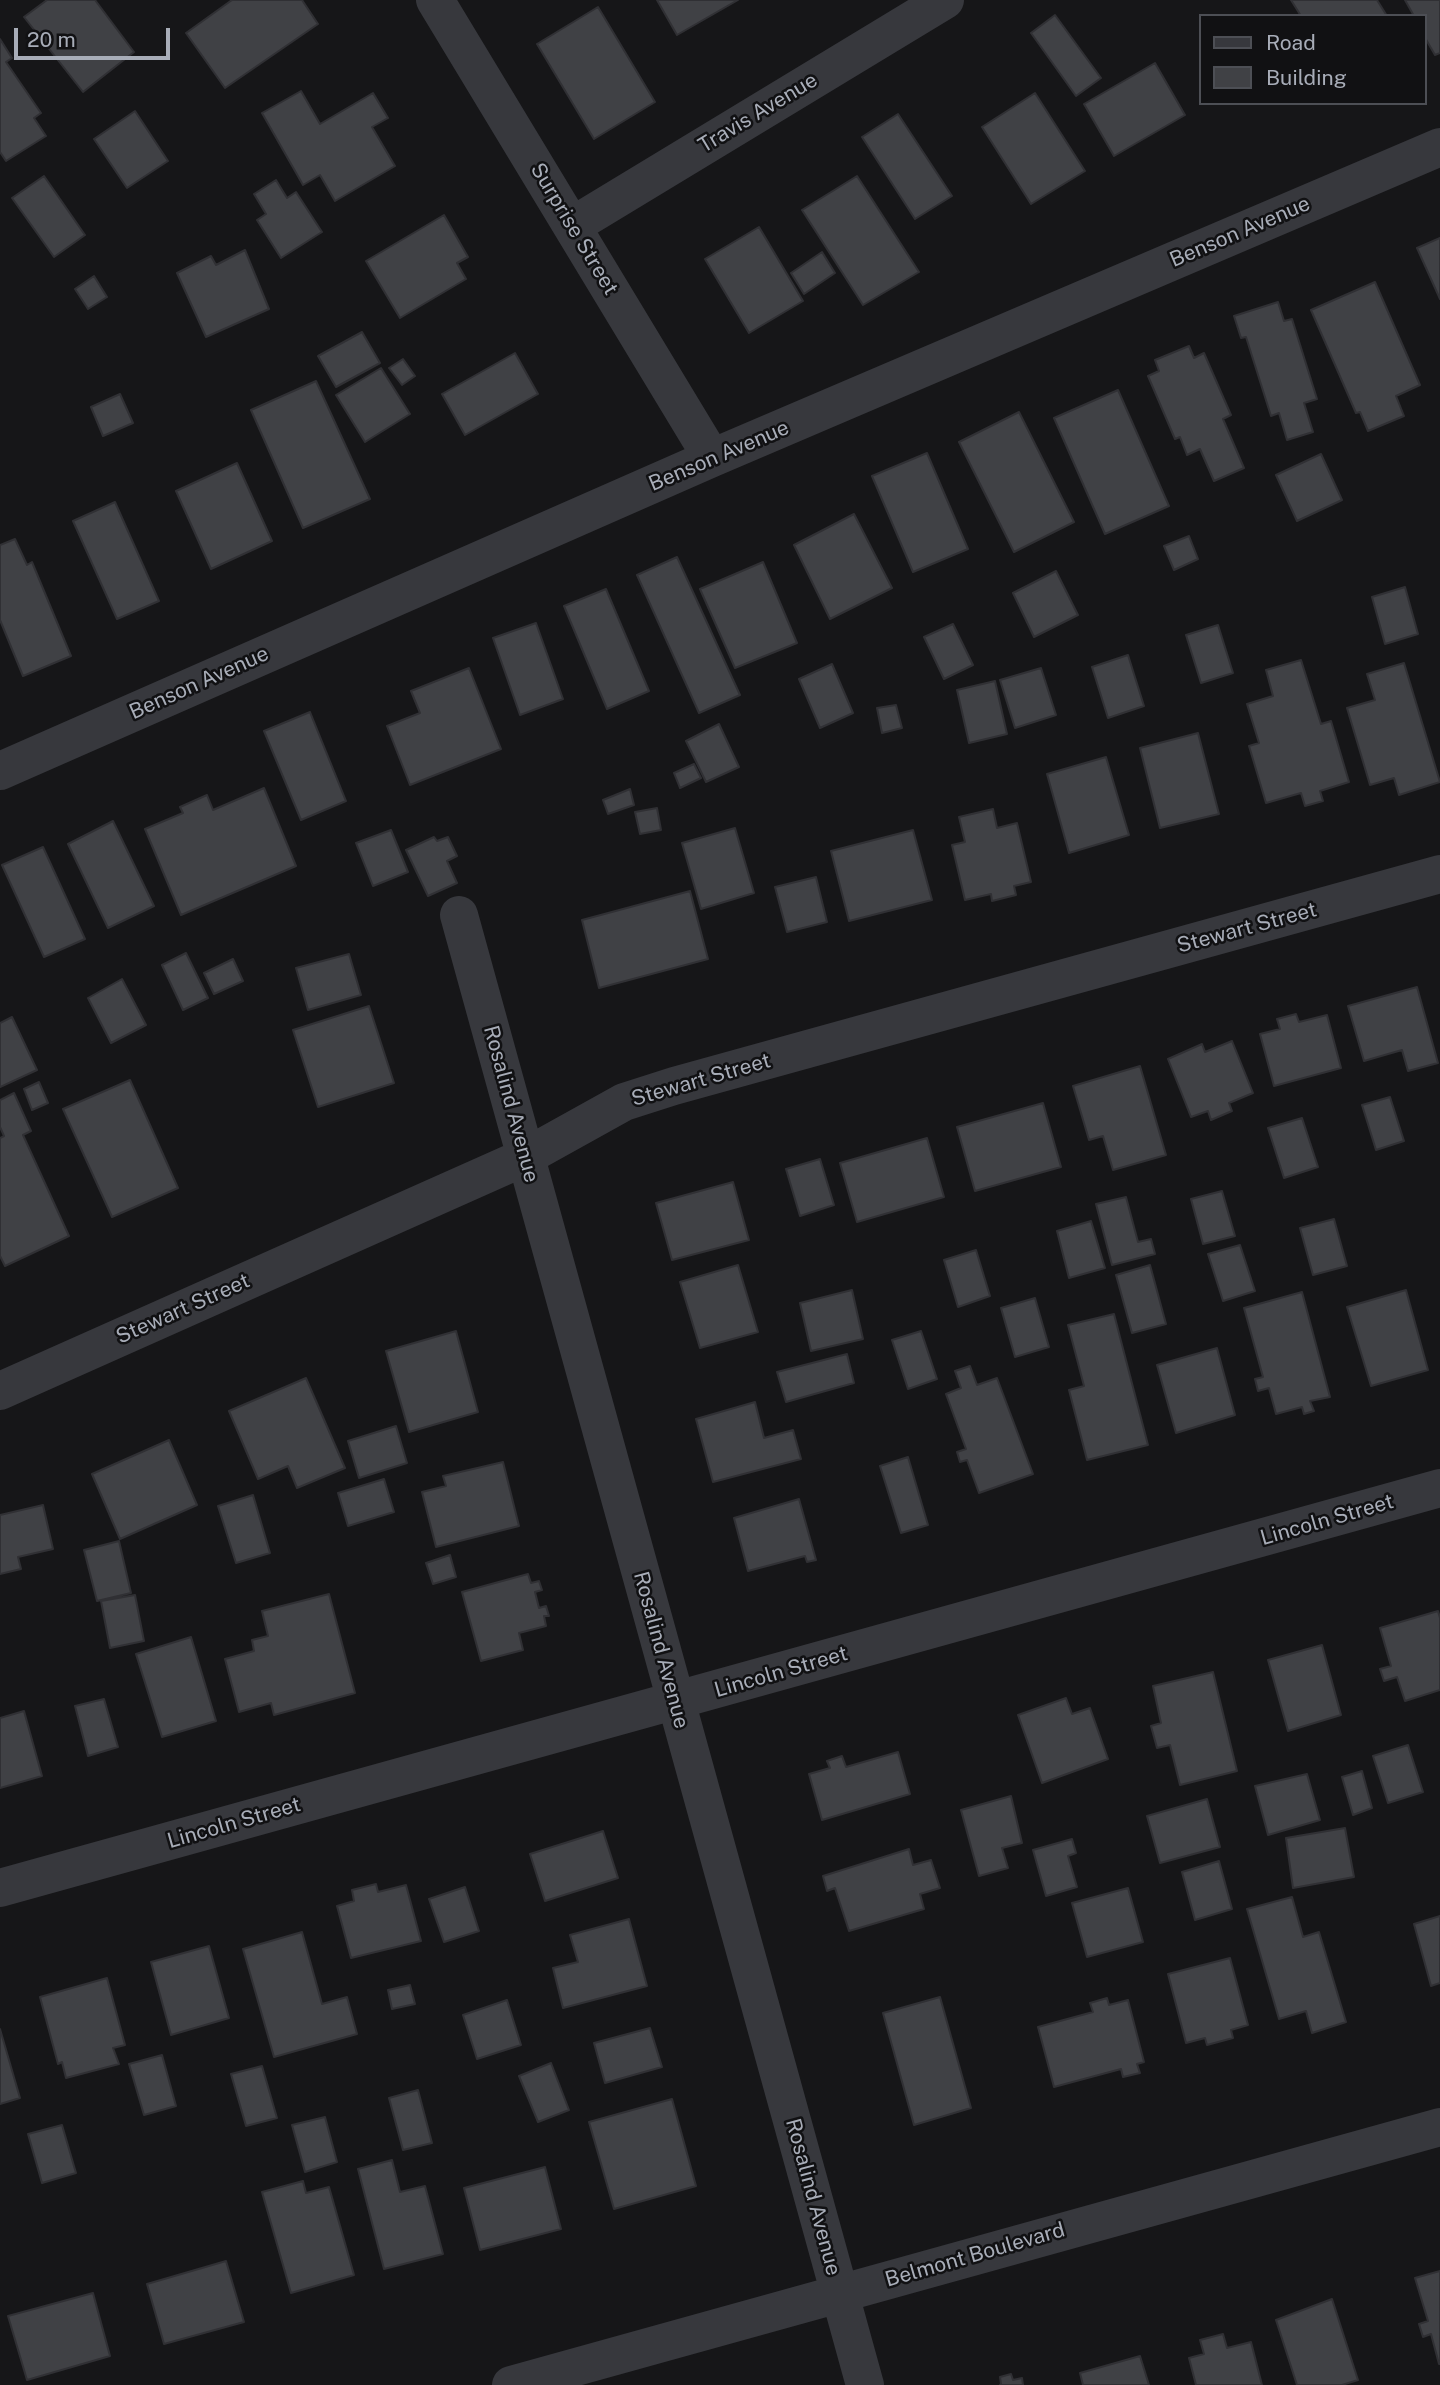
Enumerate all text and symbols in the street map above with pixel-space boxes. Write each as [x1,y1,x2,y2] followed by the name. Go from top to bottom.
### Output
[18,14,173,58] scale bar
[1198,14,1426,105] legend
[27,27,76,52] text: 20 m
[1266,30,1316,55] text: Road
[1266,65,1347,90] text: Building
[694,68,822,158] street label: Travis Avenue
[525,158,623,300] street label: Surprise Street
[1166,191,1314,273] street label: Benson Avenue
[645,415,793,497] street label: Benson Avenue
[125,641,273,725] street label: Benson Avenue
[1174,897,1320,959] street label: Stewart Street
[478,1023,544,1185] street label: Rosalind Avenue
[629,1048,773,1112] street label: Stewart Street
[112,1268,254,1350] street label: Stewart Street
[1257,1489,1397,1551] street label: Lincoln Street
[628,1569,694,1731] street label: Rosalind Avenue
[711,1641,851,1703] street label: Lincoln Street
[164,1792,304,1854] street label: Lincoln Street
[780,2116,846,2278] street label: Rosalind Avenue
[882,2217,1068,2293] street label: Belmont Boulevard

